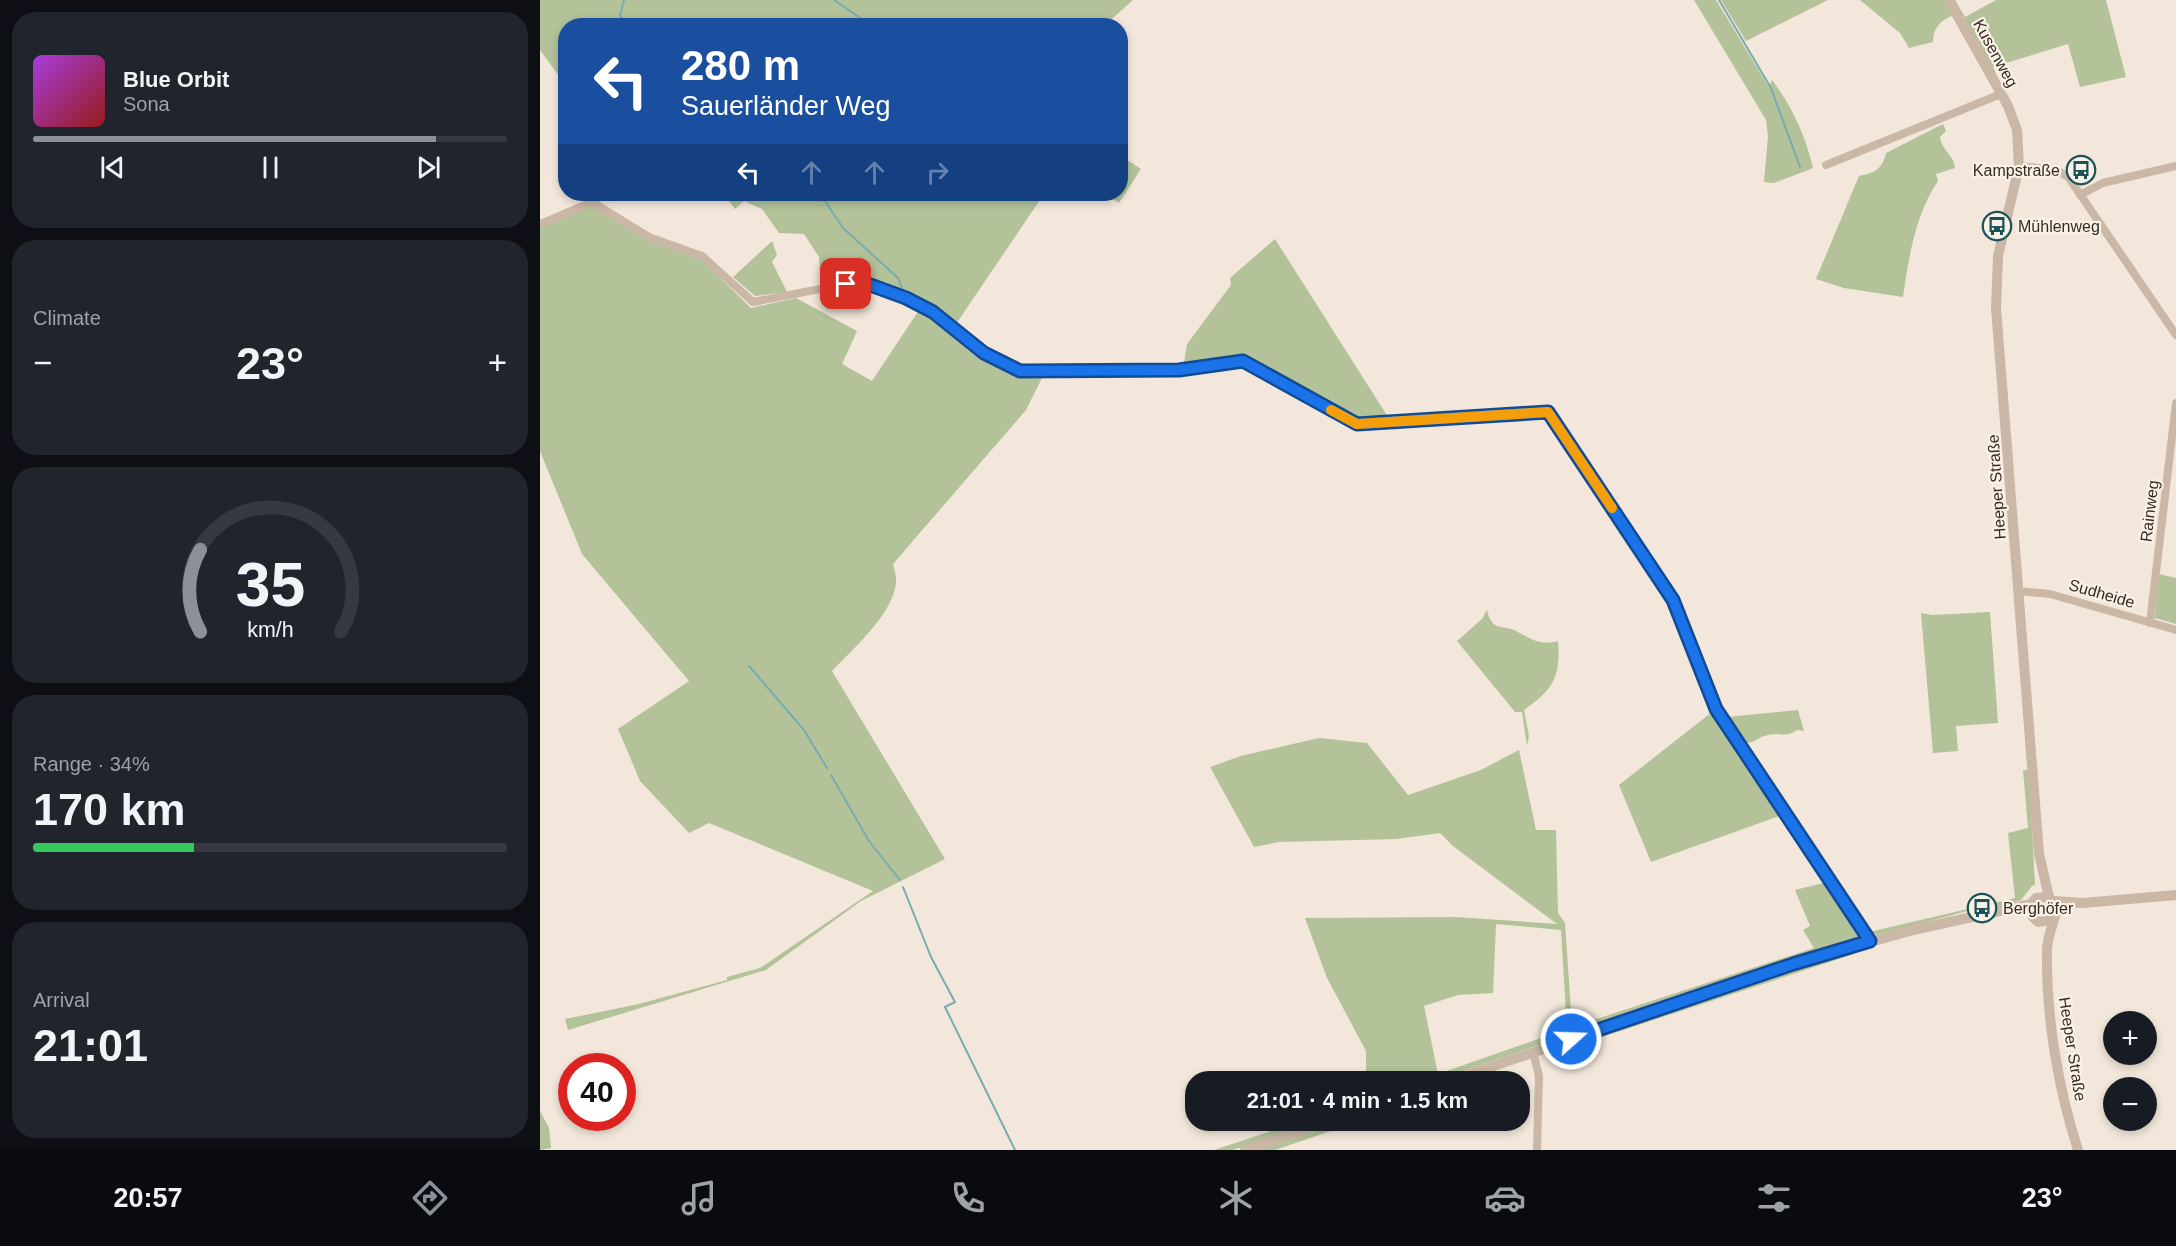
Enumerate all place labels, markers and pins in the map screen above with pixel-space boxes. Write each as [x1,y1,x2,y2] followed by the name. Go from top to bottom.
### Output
[2065,154,2097,186] bus stop icon: Kampstraße
[1973,162,2060,179] place label: Kampstraße
[1981,210,2013,242] bus stop icon: Mühlenweg
[2018,218,2100,235] place label: Mühlenweg
[820,258,871,309] pin
[1966,892,1998,924] bus stop icon: Berghöfer
[2003,900,2074,917] place label: Berghöfer

